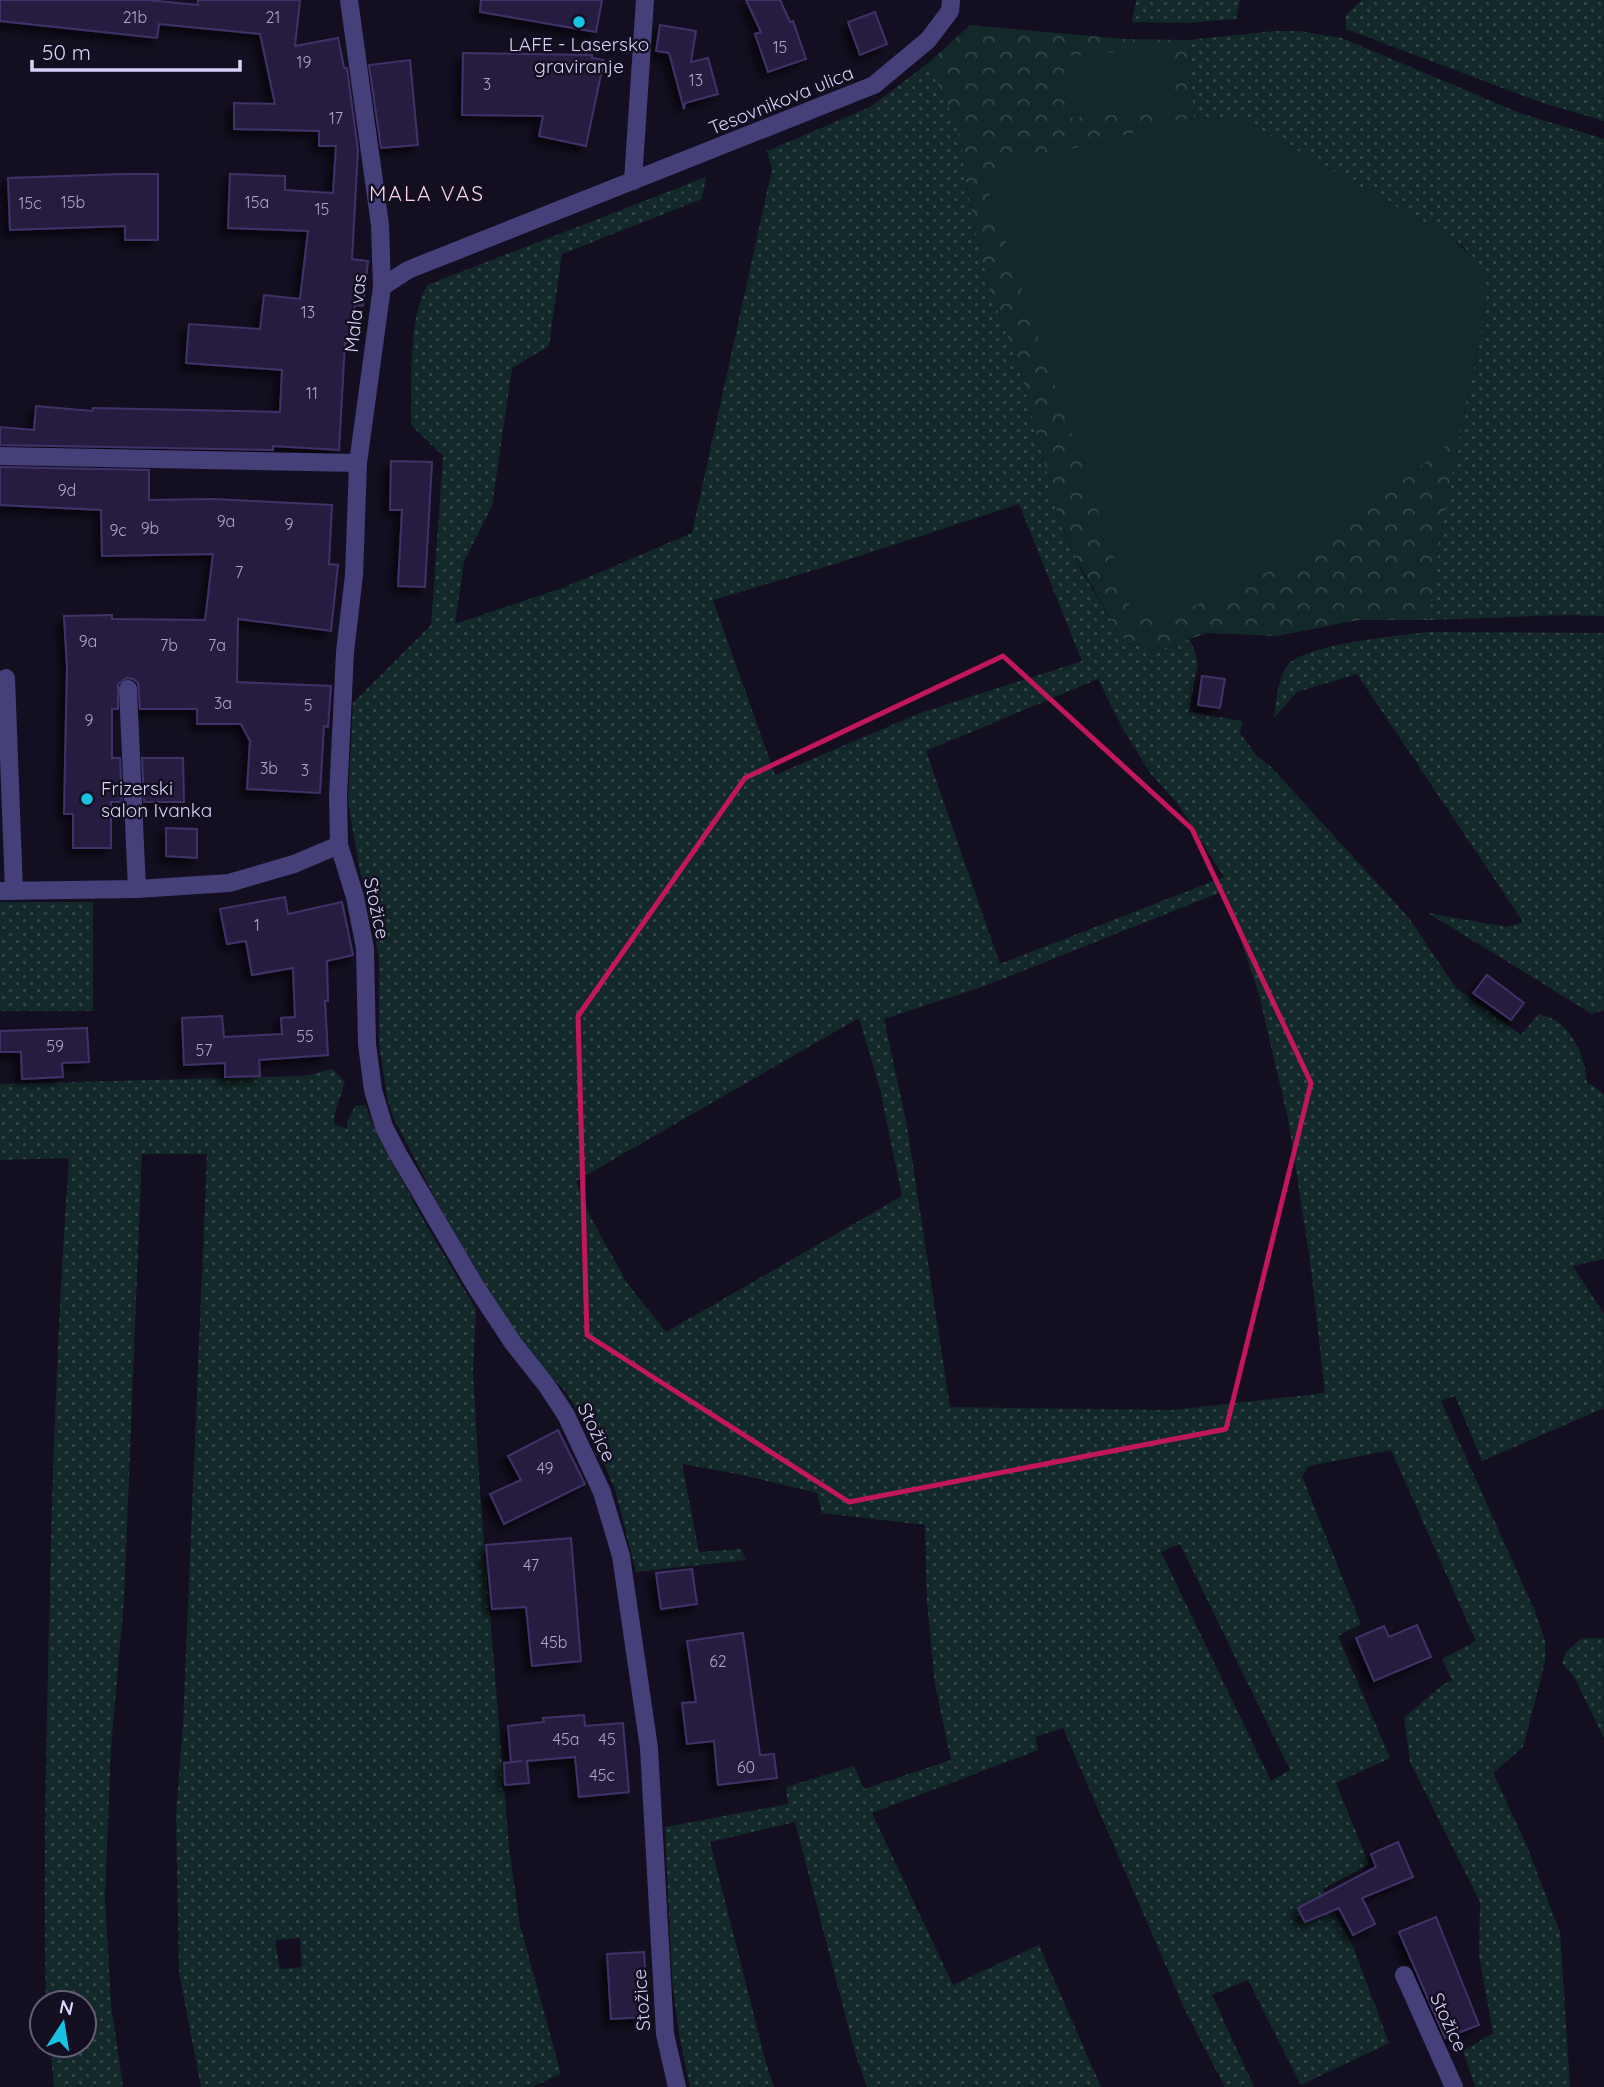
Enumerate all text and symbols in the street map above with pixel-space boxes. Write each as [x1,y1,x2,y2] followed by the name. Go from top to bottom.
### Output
[123,7,147,27] house number: 21b
[266,7,280,27] house number: 21
[571,14,587,30] marker: LAFE - Lasersko graviranje
[32,28,240,72] scale bar
[509,32,649,78] place label: LAFE - Lasersko graviranje
[773,37,787,57] house number: 15
[42,39,91,65] text: 50 m
[297,52,311,72] house number: 19
[705,60,857,140] street label: Tesovnikova ulica
[689,70,703,90] house number: 13
[483,74,491,94] house number: 3
[329,108,343,128] house number: 17
[369,180,485,206] district label: MALA VAS
[61,192,85,212] house number: 15b
[245,192,269,212] house number: 15a
[19,193,41,213] house number: 15c
[315,199,329,219] house number: 15
[339,273,371,353] street label: Mala vas
[301,302,315,322] house number: 13
[306,383,318,403] house number: 11
[58,480,76,500] house number: 9d
[217,511,235,531] house number: 9a
[285,514,294,534] house number: 9
[141,518,159,538] house number: 9b
[109,520,127,540] house number: 9c
[235,562,243,582] house number: 7
[79,631,97,651] house number: 9a
[160,635,178,655] house number: 7b
[208,635,226,655] house number: 7a
[214,693,232,713] house number: 3a
[304,695,312,715] house number: 5
[85,710,94,730] house number: 9
[260,758,278,778] house number: 3b
[301,760,309,780] house number: 3
[101,776,212,822] place label: Frizerski salon Ivanka
[79,791,95,807] marker: Frizerski salon Ivanka
[359,875,395,941] street label: Stožice
[254,915,260,935] house number: 1
[296,1026,314,1046] house number: 55
[46,1036,64,1056] house number: 59
[196,1040,212,1060] house number: 57
[573,1399,621,1465] street label: Stožice
[536,1458,554,1478] house number: 49
[523,1555,539,1575] house number: 47
[541,1632,567,1652] house number: 45b
[709,1651,727,1671] house number: 62
[553,1729,579,1749] house number: 45a
[598,1729,616,1749] house number: 45
[737,1757,755,1777] house number: 60
[589,1765,615,1785] house number: 45c
[627,1968,655,2032] street label: Stožice
[28,1989,98,2059] north arrow
[1425,1989,1473,2055] street label: Stožice
[57,1994,76,2021] text: N

